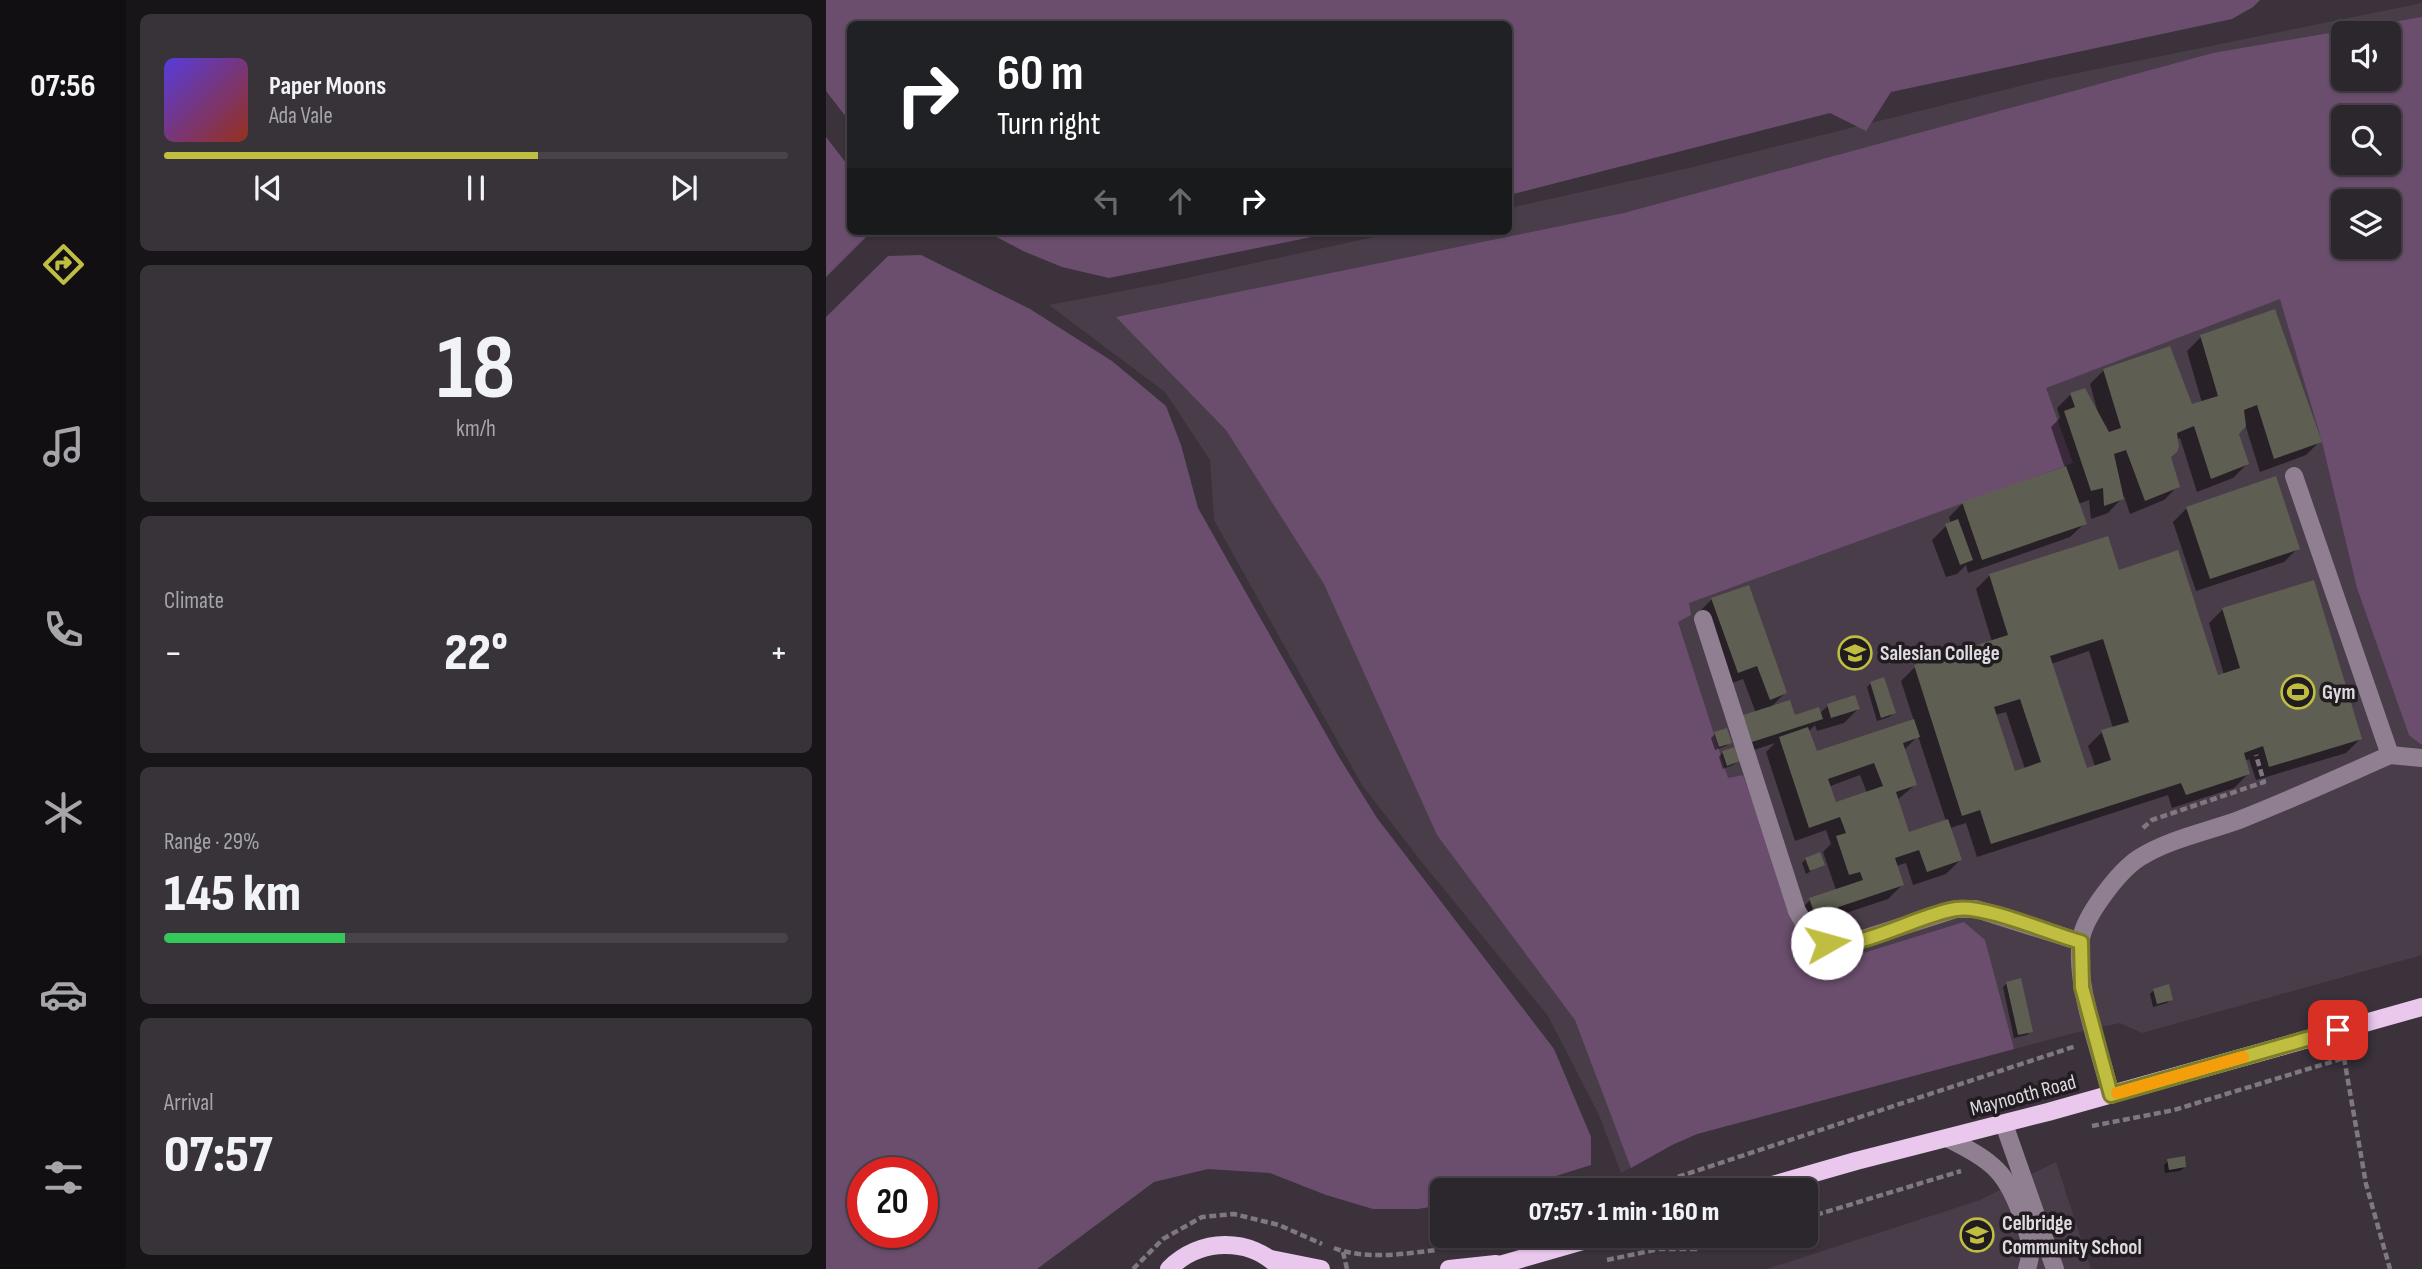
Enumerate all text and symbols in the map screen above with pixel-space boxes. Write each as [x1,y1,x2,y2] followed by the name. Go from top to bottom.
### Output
[2331,21,2401,259] map controls
[2331,21,2401,91] button: sound
[997,45,1084,104] text: 60 m
[882,49,973,140] icon: right
[30,67,96,106] text: 07:56
[269,71,386,102] text: Paper Moons
[269,102,333,130] text: Ada Vale
[997,105,1101,144] text: Turn right
[2331,105,2401,175] button: search
[249,169,287,207] icon: previous
[457,169,495,207] icon: pause
[665,169,703,207] icon: next
[1088,182,1126,220] icon: left
[1161,182,1199,220] icon: ahead
[1234,182,1272,220] icon: right
[2331,189,2401,259] button: layers
[39,240,88,289] icon: directions
[437,315,515,424] text: 18
[456,415,496,443] text: km/h
[39,422,88,471] icon: music
[164,587,224,615] text: Climate
[39,605,88,654] icon: phone
[444,622,508,685] text: 22°
[164,631,183,676] text: −
[769,631,788,676] text: +
[1836,634,1874,672] school or university icon: Salesian College
[1880,641,2000,666] place label: Salesian College
[2279,673,2317,711] sports icon: Gym
[2322,680,2355,705] place label: Gym
[39,788,88,837] icon: climate
[164,828,260,856] text: Range · 29%
[164,863,301,926] text: 145 km
[1790,906,1864,980] position arrow
[39,970,88,1019] icon: car
[2308,1000,2368,1060] pin
[2319,1011,2357,1049] icon: arrive
[1967,1069,2079,1122] street label: Maynooth Road
[164,1089,213,1117] text: Arrival
[164,1124,272,1187] text: 07:57
[39,1153,88,1202] icon: filters
[847,1157,938,1248] speed limit sign: 20
[1529,1197,1719,1228] text: 07:57 · 1 min · 160 m
[2002,1211,2142,1260] place label: Celbridge Community School
[1958,1216,1996,1254] school or university icon: Celbridge Community School

